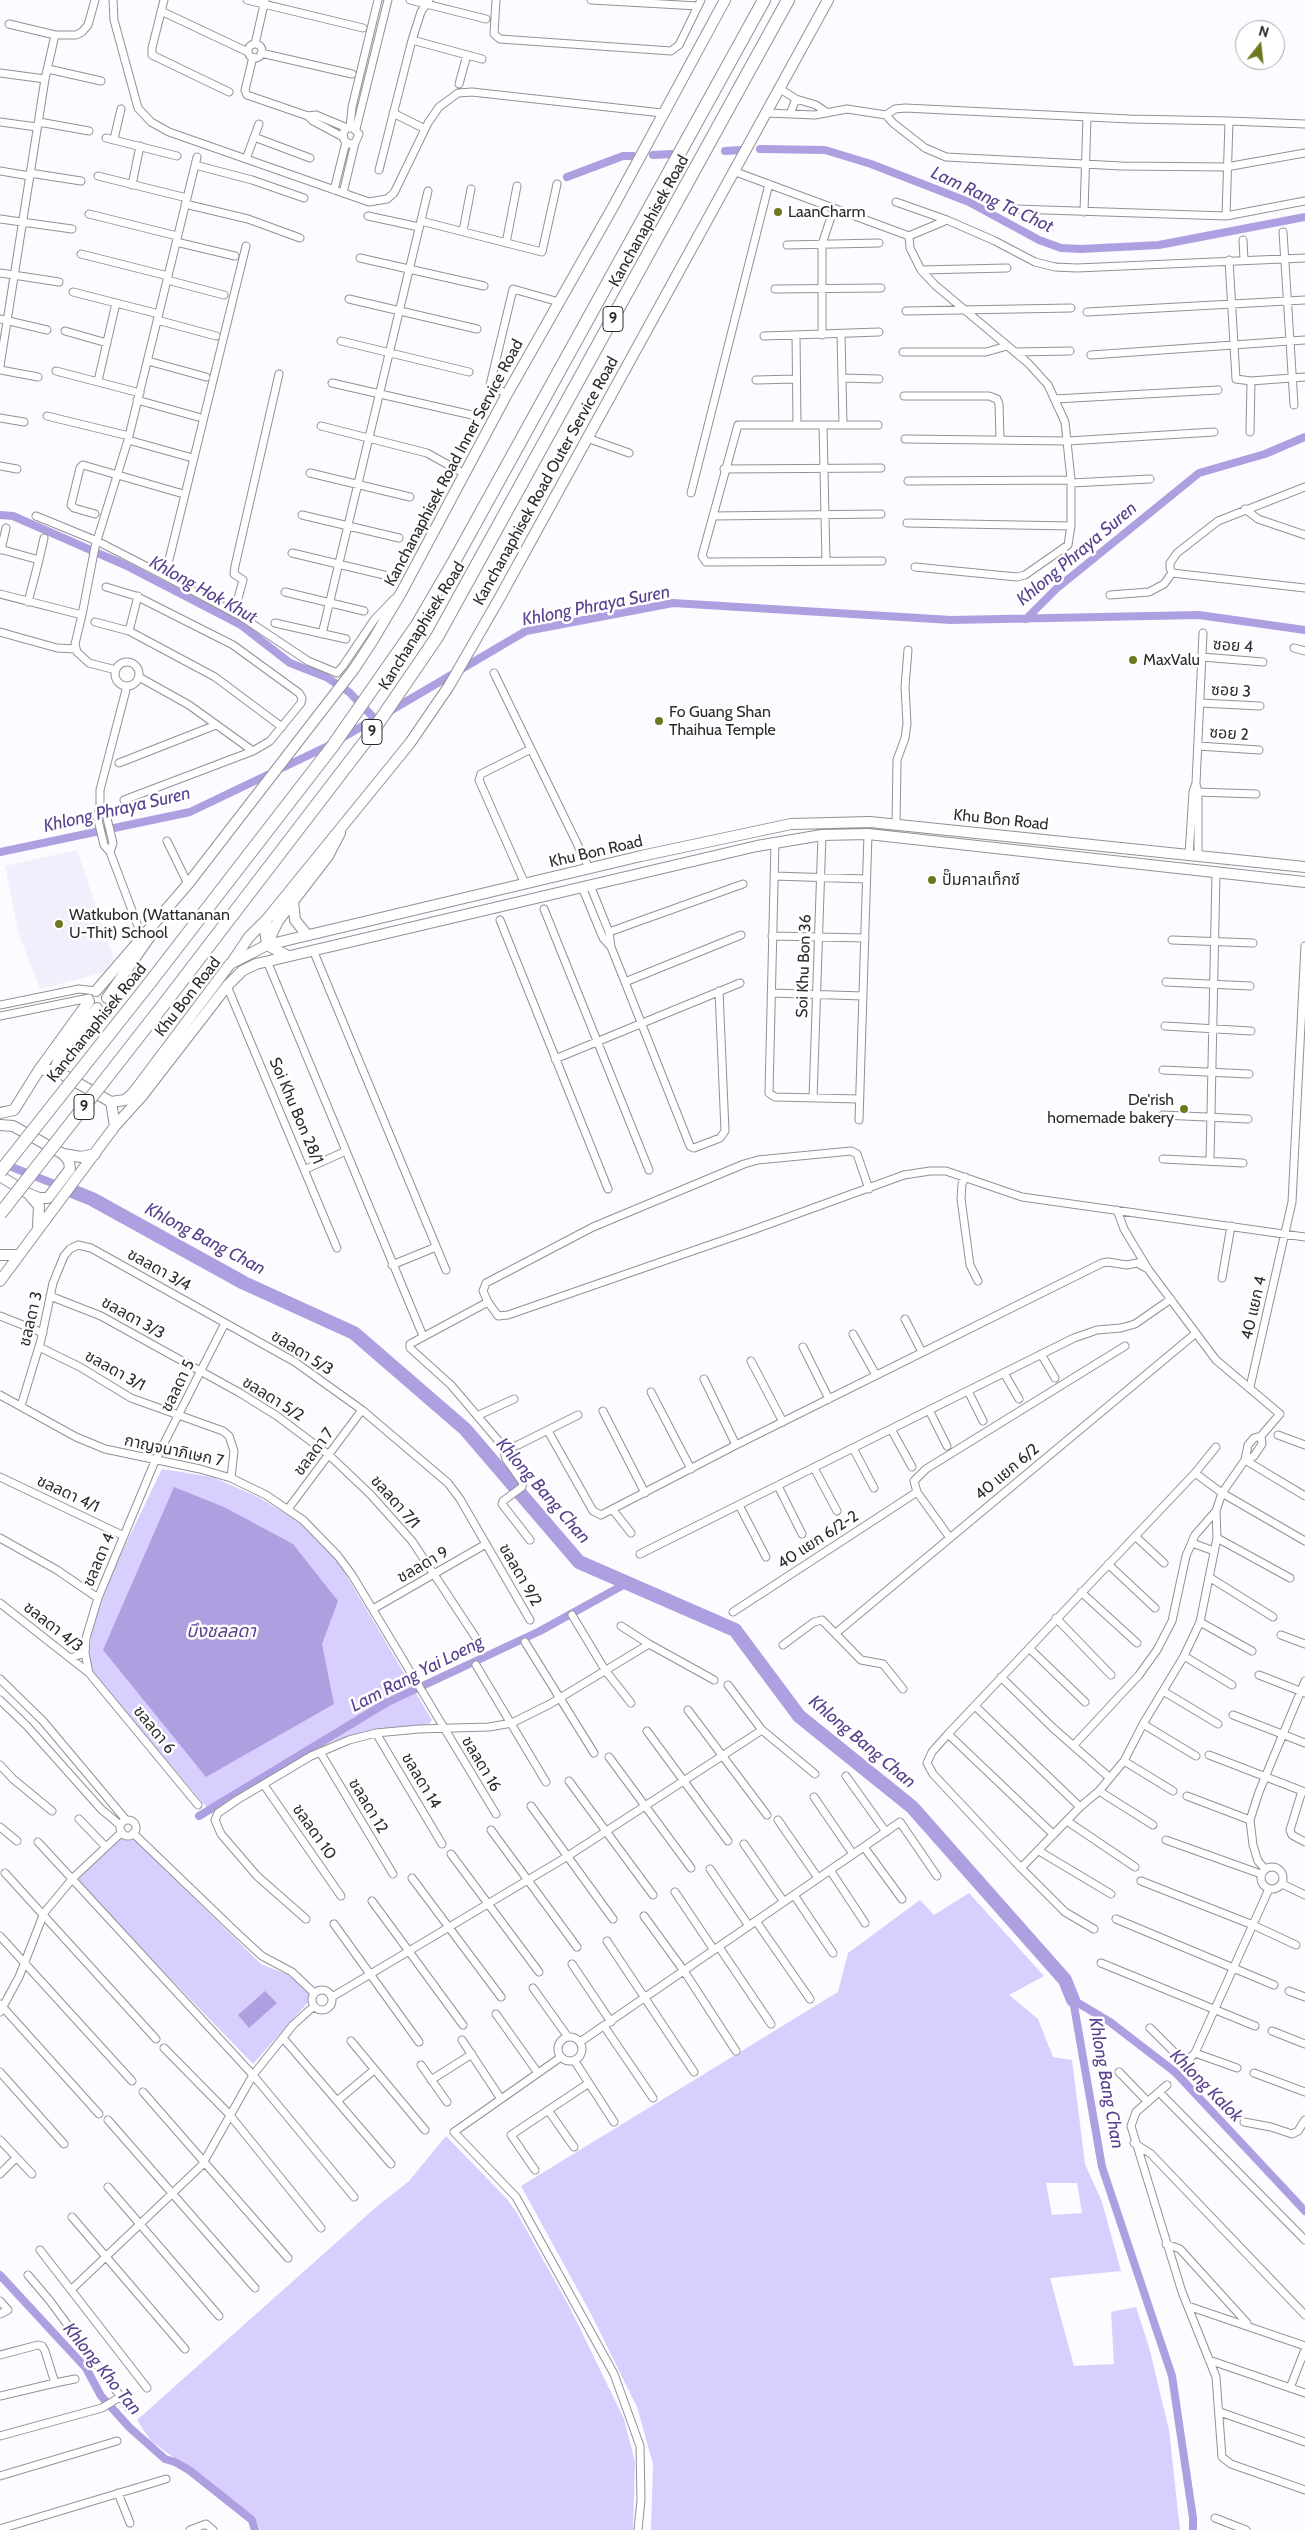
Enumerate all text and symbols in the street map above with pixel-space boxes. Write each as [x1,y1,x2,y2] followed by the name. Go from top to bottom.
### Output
[1235,20,1285,70] north arrow
[1257,22,1271,42] text: N
[605,152,693,290] street label: Kanchanaphisek Road
[927,162,1057,238] water label: Lam Rang Ta Chot
[788,202,865,222] place label: LaanCharm
[772,206,784,218] marker: LaanCharm
[603,306,623,332] road number: 9
[381,336,527,590] street label: Kanchanaphisek Road Inner Service Road
[469,353,623,609] street label: Kanchanaphisek Road Outer Service Road
[1013,497,1141,611] water label: Khlong Phraya Suren
[145,552,261,628] water label: Khlong Hok Khut
[375,559,469,693] street label: Kanchanaphisek Road
[520,581,672,631] water label: Khlong Phraya Suren
[1212,635,1254,657] street label: ซอย 4
[1143,650,1200,670] place label: MaxValu
[1127,654,1139,666] marker: MaxValu
[1211,680,1251,702] street label: ซอย 3
[669,702,776,740] place label: Fo Guang Shan Thaihua Temple
[653,715,665,727] marker: Fo Guang Shan Thaihua Temple
[362,720,382,744] road number: 9
[1209,723,1249,745] street label: ซอย 2
[41,783,193,837] water label: Khlong Phraya Suren
[953,805,1049,835] street label: Khu Bon Road
[547,832,645,872] street label: Khu Bon Road
[942,870,1020,890] place label: ปั๊มคาลเท็กซ์
[926,874,938,886] marker: ปั๊มคาลเท็กซ์
[69,905,230,943] place label: Watkubon (Wattananan U-Thit) School
[793,914,815,1018] street label: Soi Khu Bon 36
[53,918,65,930] marker: Watkubon (Wattananan U-Thit) School
[151,954,225,1040] street label: Khu Bon Road
[43,960,151,1086] street label: Kanchanaphisek Road
[265,1055,327,1167] street label: Soi Khu Bon 28/1
[1047,1090,1174,1128] place label: De'rish homemade bakery
[74,1094,94,1120] road number: 9
[1178,1103,1190,1115] marker: De'rish homemade bakery
[141,1198,269,1280] water label: Khlong Bang Chan
[124,1245,194,1295] street label: ชลลดา 3/4
[1237,1274,1271,1342] street label: 40 แยก 4
[15,1290,47,1348] street label: ชลลดา 3
[98,1293,168,1343] street label: ชลลดา 3/3
[267,1326,337,1380] street label: ชลลดา 5/3
[81,1347,149,1395] street label: ชลลดา 3/1
[157,1357,199,1415] street label: ชลลดา 5
[239,1373,307,1425] street label: ชลลดา 5/2
[290,1424,338,1480] street label: ชลลดา 7
[123,1431,225,1471] street label: กาญจนาภิเษก 7
[491,1434,595,1548] water label: Khlong Bang Chan
[971,1440,1043,1504] street label: 40 แยก 6/2
[34,1471,102,1517] street label: ชลลดา 4/1
[366,1472,424,1532] street label: ชลลดา 7/1
[774,1507,862,1573] street label: 40 แยก 6/2-2
[79,1530,119,1590] street label: ชลลดา 4
[494,1540,546,1610] street label: ชลลดา 9/2
[394,1543,452,1587] street label: ชลลดา 9
[19,1598,87,1656] street label: ชลลดา 4/3
[186,1621,256,1643] water label: บึงชลลดา
[347,1631,487,1717] water label: Lam Rang Yai Loeng
[804,1691,920,1793] water label: Khlong Bang Chan
[129,1702,179,1758] street label: ชลลดา 6
[457,1733,505,1795] street label: ชลลดา 16
[397,1750,445,1812] street label: ชลลดา 14
[344,1775,392,1837] street label: ชลลดา 12
[288,1801,340,1863] street label: ชลลดา 10
[1084,2016,1128,2150] water label: Khlong Bang Chan
[1165,2045,1247,2127] water label: Khlong Kalok
[58,2319,146,2419] water label: Khlong Kho Tan

